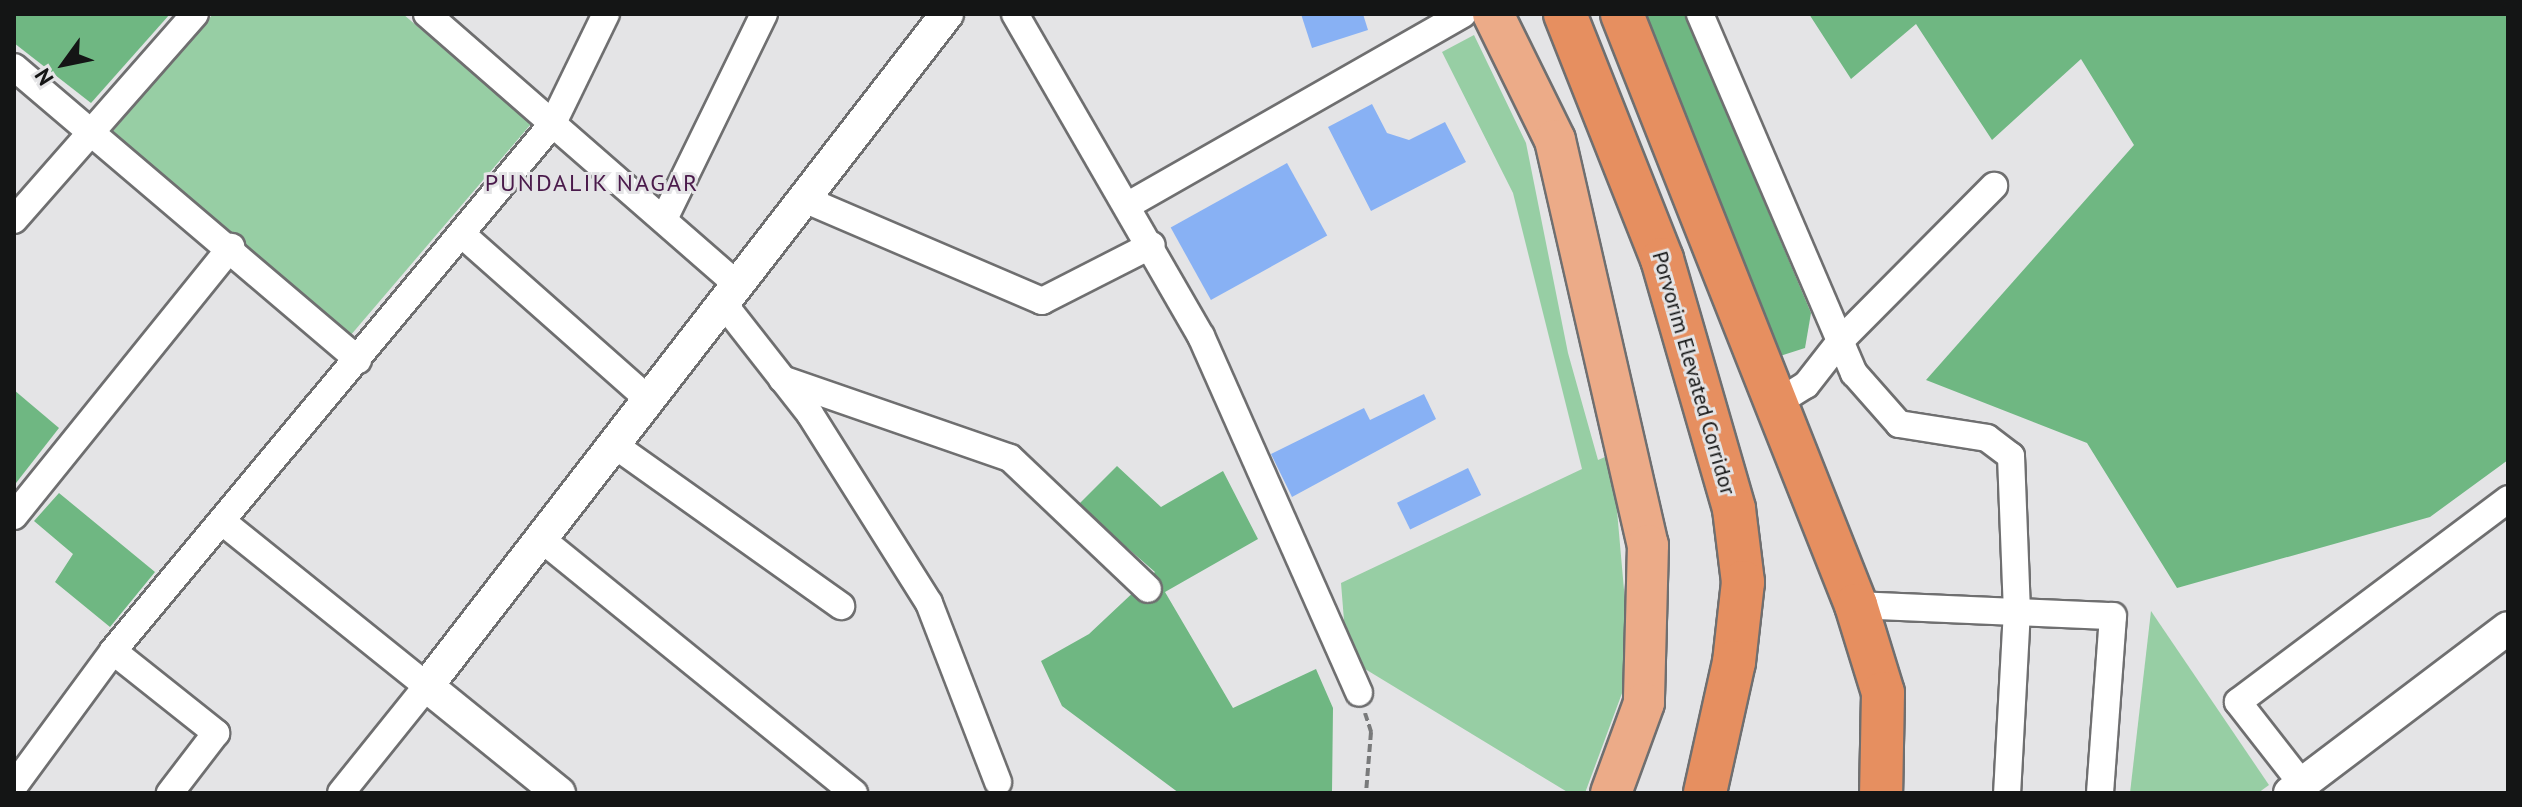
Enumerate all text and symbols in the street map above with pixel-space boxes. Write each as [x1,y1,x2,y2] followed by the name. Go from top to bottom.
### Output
[24,24,104,104] north arrow
[28,63,60,91] text: N
[484,169,700,197] district label: PUNDALIK NAGAR
[1647,248,1741,498] street label: Porvorim Elevated Corridor

